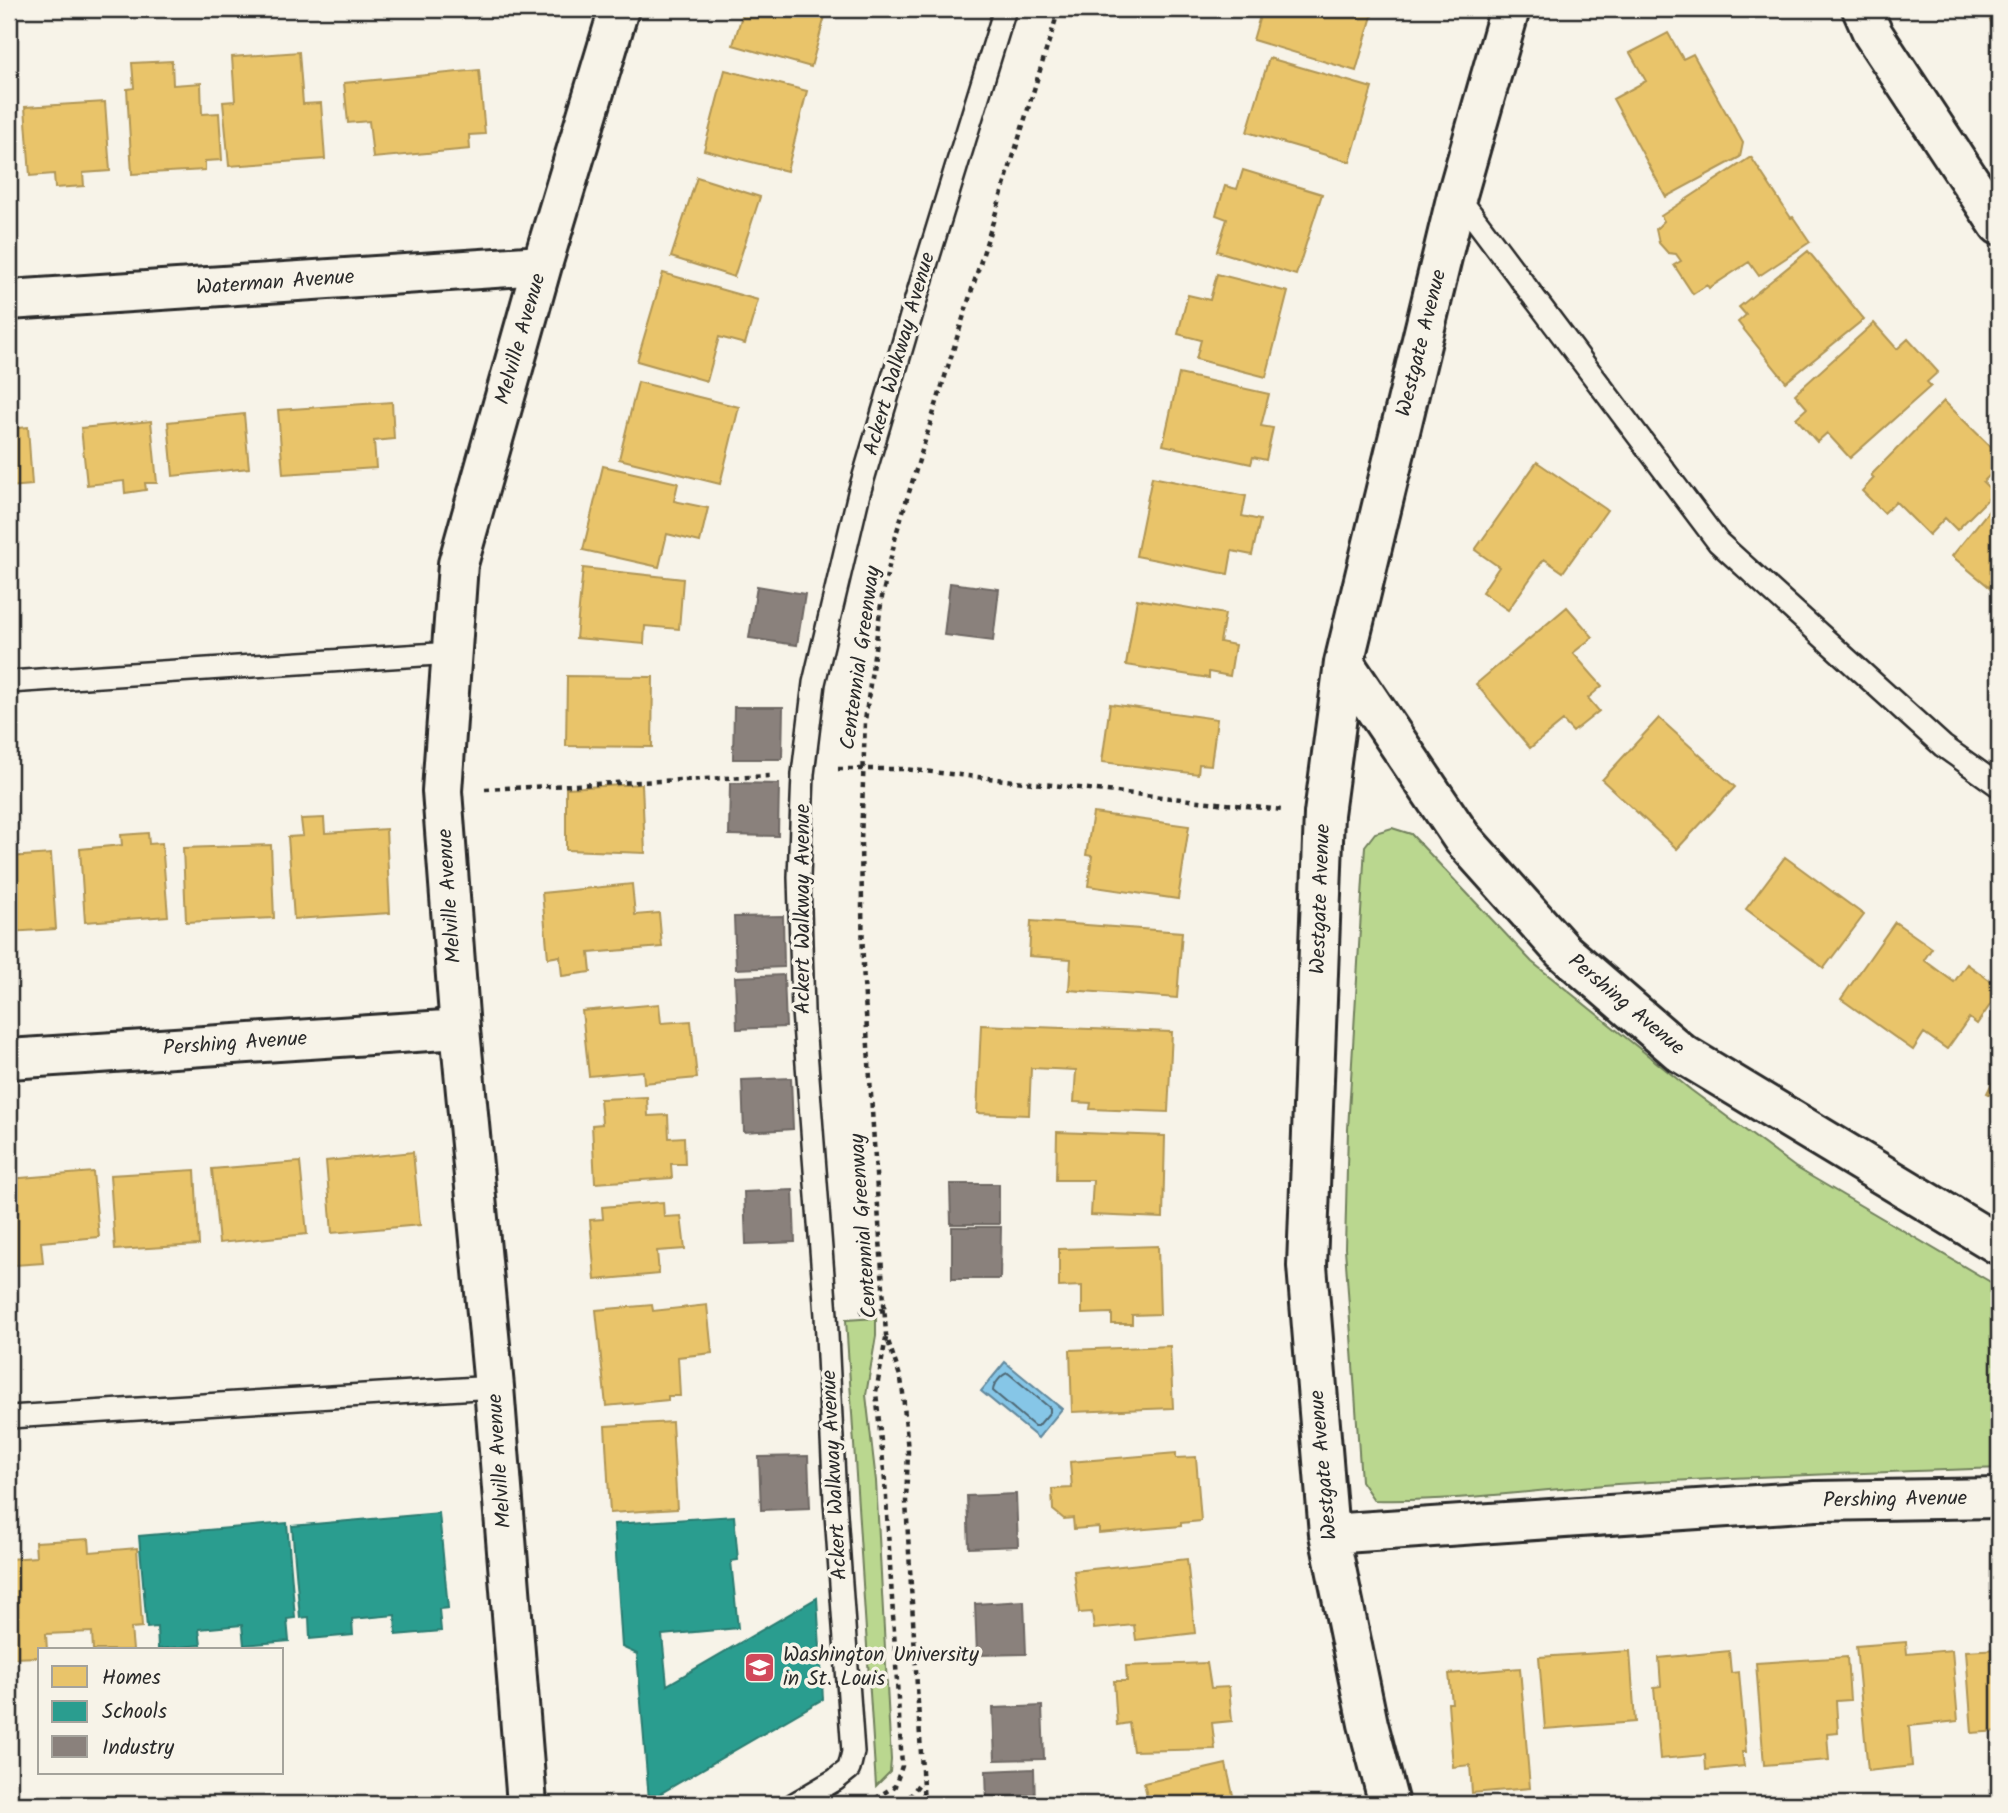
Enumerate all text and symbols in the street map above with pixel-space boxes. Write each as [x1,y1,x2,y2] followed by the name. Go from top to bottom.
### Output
[855,248,945,460] street label: Ackert Walkway Avenue
[195,261,356,305] street label: Waterman Avenue
[1388,265,1456,420] street label: Westgate Avenue
[487,269,556,408] street label: Melville Avenue
[832,564,890,752] street label: Centennial Greenway
[787,803,820,1014] street label: Ackert Walkway Avenue
[1302,823,1340,975] street label: Westgate Avenue
[429,827,471,964] street label: Melville Avenue
[1560,946,1692,1064] street label: Pershing Avenue
[162,1022,309,1065] street label: Pershing Avenue
[841,1132,887,1320] street label: Centennial Greenway
[813,1369,857,1581] street label: Ackert Walkway Avenue
[1301,1388,1347,1541] street label: Westgate Avenue
[479,1392,521,1529] street label: Melville Avenue
[1823,1482,1968,1518] street label: Pershing Avenue
[783,1639,979,1696] place label: Washington University in St. Louis
[38,1648,284,1774] legend
[743,1650,777,1684] school or university icon: Washington University in St. Louis
[102,1662,161,1695] text: Homes
[102,1696,167,1729] text: Schools
[102,1732,174,1765] text: Industry

